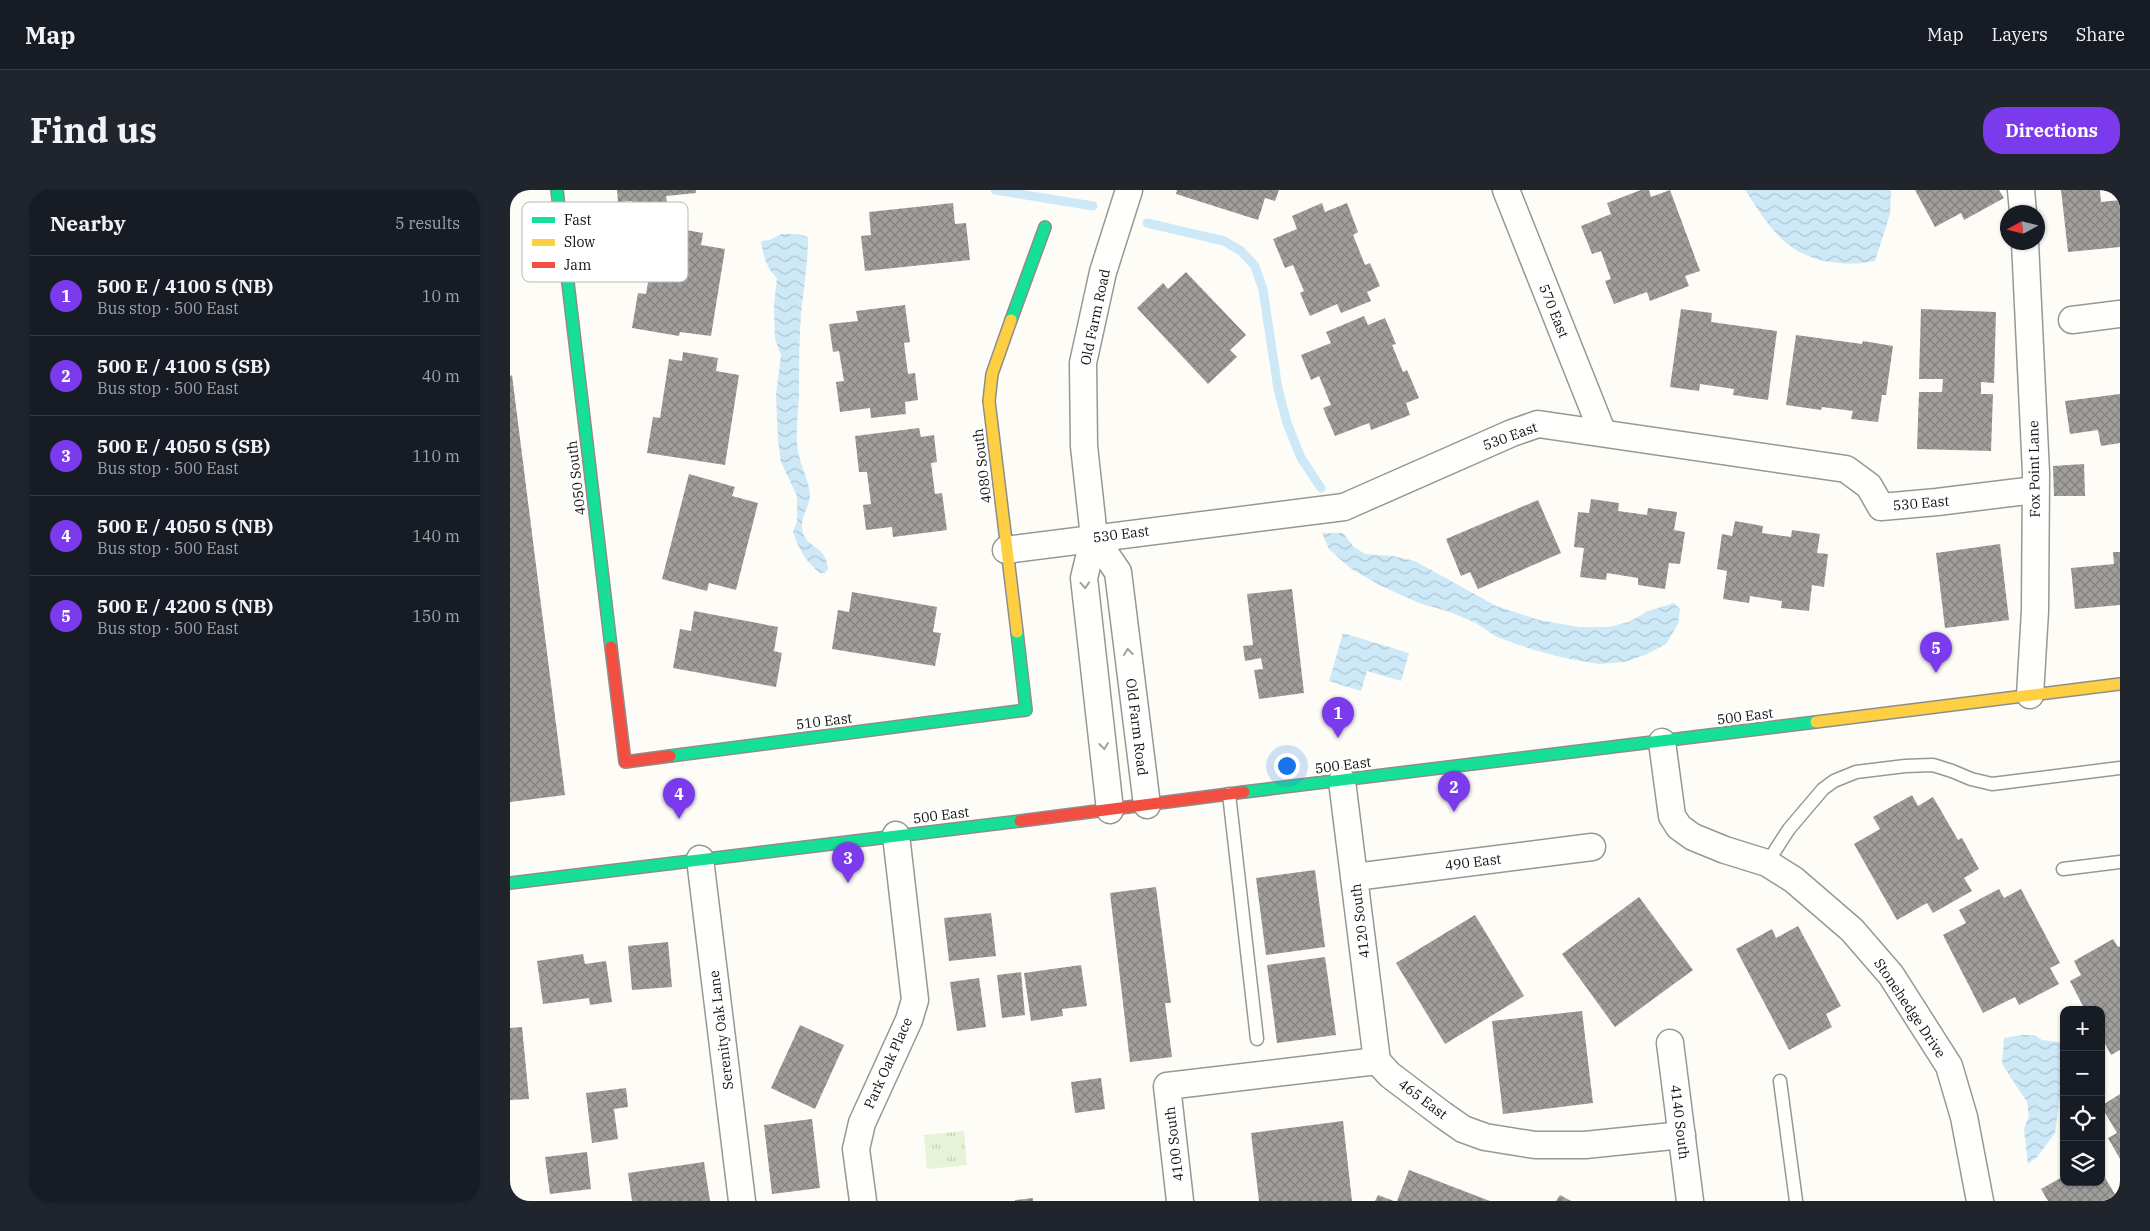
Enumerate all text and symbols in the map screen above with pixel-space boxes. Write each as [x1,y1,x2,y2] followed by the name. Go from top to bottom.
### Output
[25,19,75,51] text: Map
[1927,23,1964,46] text: Map
[1992,23,2048,46] text: Layers
[2076,23,2125,46] text: Share
[30,107,157,153] text: Find us
[1983,107,2120,154] button: Directions
[522,202,688,282] legend
[2000,205,2045,250] north arrow
[50,209,126,237] text: Nearby
[564,211,592,229] text: Fast
[395,213,460,233] text: 5 results
[564,233,595,251] text: Slow
[564,256,591,274] text: Jam
[1076,267,1114,367] street label: Old Farm Road
[97,274,273,298] text: 500 E / 4100 S (NB)
[1535,281,1573,341] street label: 570 East
[61,286,71,306] text: 1
[422,286,460,306] text: 10 m
[97,298,239,318] text: Bus stop · 500 East
[97,354,270,378] text: 500 E / 4100 S (SB)
[61,366,71,386] text: 2
[422,366,460,386] text: 40 m
[97,378,239,398] text: Bus stop · 500 East
[1480,418,1540,454] street label: 530 East
[2024,420,2044,518] street label: Fox Point Lane
[968,427,996,504] street label: 4080 South
[97,434,270,458] text: 500 E / 4050 S (SB)
[562,439,590,516] street label: 4050 South
[61,446,71,466] text: 3
[412,446,460,466] text: 110 m
[97,458,239,478] text: Bus stop · 500 East
[1892,492,1950,514] street label: 530 East
[97,514,273,538] text: 500 E / 4050 S (NB)
[1092,522,1150,546] street label: 530 East
[61,526,71,546] text: 4
[412,526,460,546] text: 140 m
[97,538,239,558] text: Bus stop · 500 East
[1080,581,1091,589] one-way arrow
[97,594,273,618] text: 500 E / 4200 S (NB)
[61,606,71,626] text: 5
[412,606,460,626] text: 150 m
[97,618,239,638] text: Bus stop · 500 East
[1920,632,1952,673] pin: 5
[1123,648,1134,656] one-way arrow
[1122,677,1152,777] street label: Old Farm Road
[1322,697,1354,738] pin: 1
[1716,704,1774,728] street label: 500 East
[795,709,853,733] street label: 510 East
[1098,743,1109,751] one-way arrow
[1274,753,1300,779] your location
[1314,753,1372,777] street label: 500 East
[1438,771,1470,812] pin: 2
[663,778,695,819] pin: 4
[912,803,970,827] street label: 500 East
[832,842,864,883] pin: 3
[1444,850,1502,874] street label: 490 East
[1346,882,1374,959] street label: 4120 South
[1870,955,1950,1061] street label: Stonehedge Drive
[705,969,737,1091] street label: Serenity Oak Lane
[2060,1006,2105,1186] map controls
[2060,1006,2105,1051] button: +
[860,1015,916,1111] street label: Park Oak Place
[2060,1051,2105,1096] button: −
[1395,1075,1451,1123] street label: 465 East
[1666,1084,1694,1161] street label: 4140 South
[2060,1096,2105,1141] button: locate
[1160,1105,1188,1182] street label: 4100 South
[2060,1141,2105,1186] button: layers

